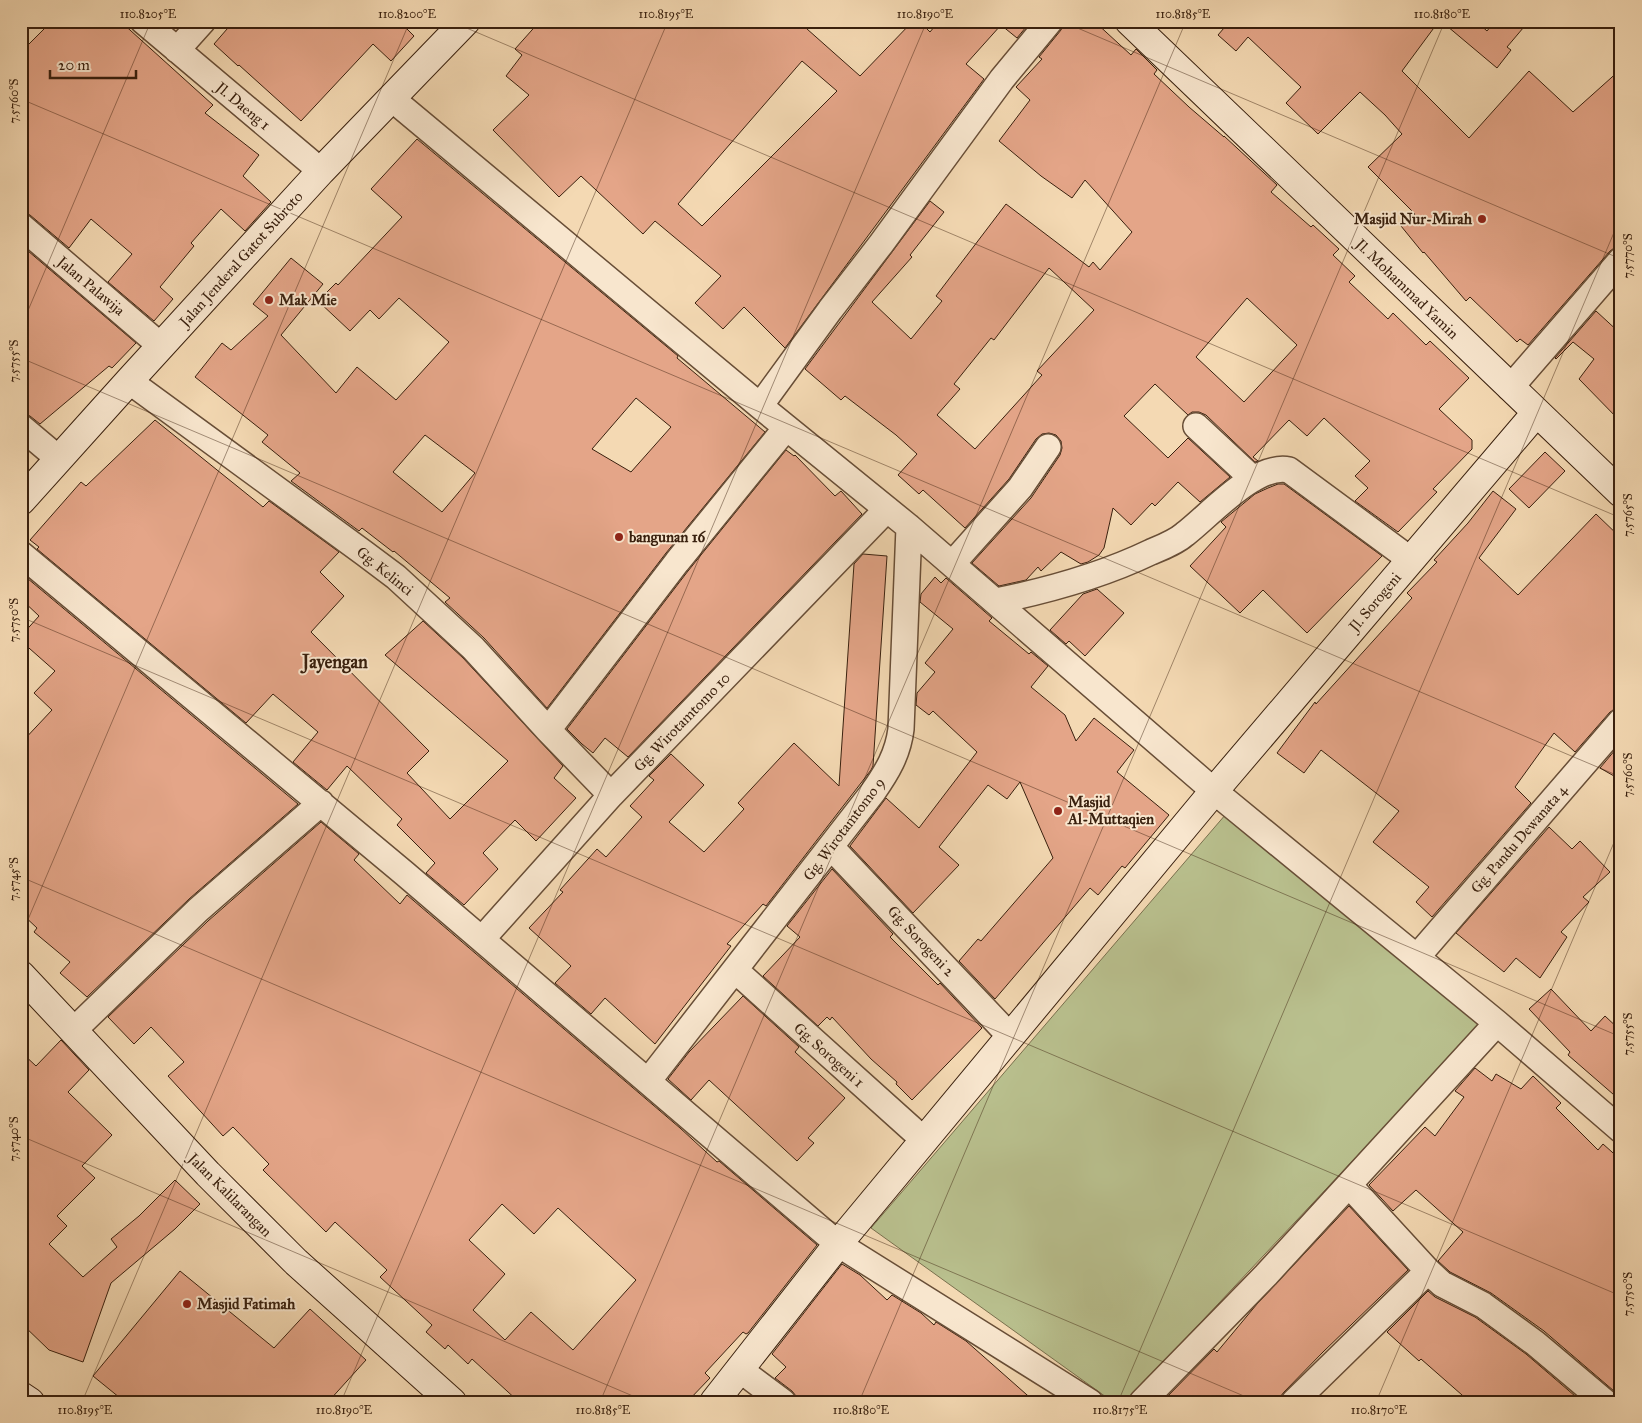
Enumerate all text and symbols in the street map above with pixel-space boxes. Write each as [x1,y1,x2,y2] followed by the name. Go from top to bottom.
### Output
[120,7,177,21] text: 110.8205°E
[378,7,436,21] text: 110.8200°E
[639,7,694,21] text: 110.8195°E
[897,7,954,21] text: 110.8190°E
[1156,7,1211,21] text: 110.8185°E
[1414,7,1471,21] text: 110.8180°E
[50,48,136,80] scale bar
[58,56,90,74] text: 20 m
[210,77,274,135] street label: Jl. Daeng 1
[7,78,21,123] text: 7.5760°S
[174,187,307,333] street label: Jalan Jenderal Gatot Subroto
[1354,210,1473,229] place label: Masjid Nur-Mirah
[1476,213,1488,225] marker: Masjid Nur-Mirah
[1621,233,1635,279] text: 7.5770°S
[1350,234,1462,343] street label: Jl. Mohammad Yamin
[51,251,129,321] street label: Jalan Palawija
[279,291,338,309] place label: Mak Mie
[263,294,275,306] marker: Mak Mie
[7,339,21,382] text: 7.5755°S
[1621,493,1635,537] text: 7.5765°S
[628,528,707,547] place label: bangunan 16
[613,531,625,543] marker: bangunan 16
[353,543,417,599] street label: Gg. Kelinci
[1344,569,1406,637] street label: Jl. Sorogeni
[7,598,21,642] text: 7.5750°S
[300,651,368,674] district label: Jayengan
[630,669,734,775] street label: Gg. Wirotamtomo 10
[1621,752,1635,797] text: 7.5760°S
[799,774,889,884] street label: Gg. Wirotamtomo 9
[1467,781,1571,897] street label: Gg. Pandu Dewanata 4
[1067,793,1155,829] place label: Masjid Al-Muttaqien
[1052,805,1064,817] marker: Masjid Al-Muttaqien
[7,857,21,901] text: 7.5745°S
[884,902,959,980] street label: Gg. Sorogeni 2
[1621,1012,1635,1055] text: 7.5755°S
[790,1019,868,1091] street label: Gg. Sorogeni 1
[7,1116,21,1162] text: 7.5740°S
[182,1148,276,1241] street label: Jalan Kalilarangan
[1621,1272,1635,1316] text: 7.5750°S
[197,1295,296,1314] place label: Masjid Fatimah
[181,1298,193,1310] marker: Masjid Fatimah
[58,1403,113,1417] text: 110.8195°E
[316,1403,373,1417] text: 110.8190°E
[576,1403,631,1417] text: 110.8185°E
[833,1403,890,1417] text: 110.8180°E
[1093,1403,1148,1417] text: 110.8175°E
[1351,1403,1408,1417] text: 110.8170°E

